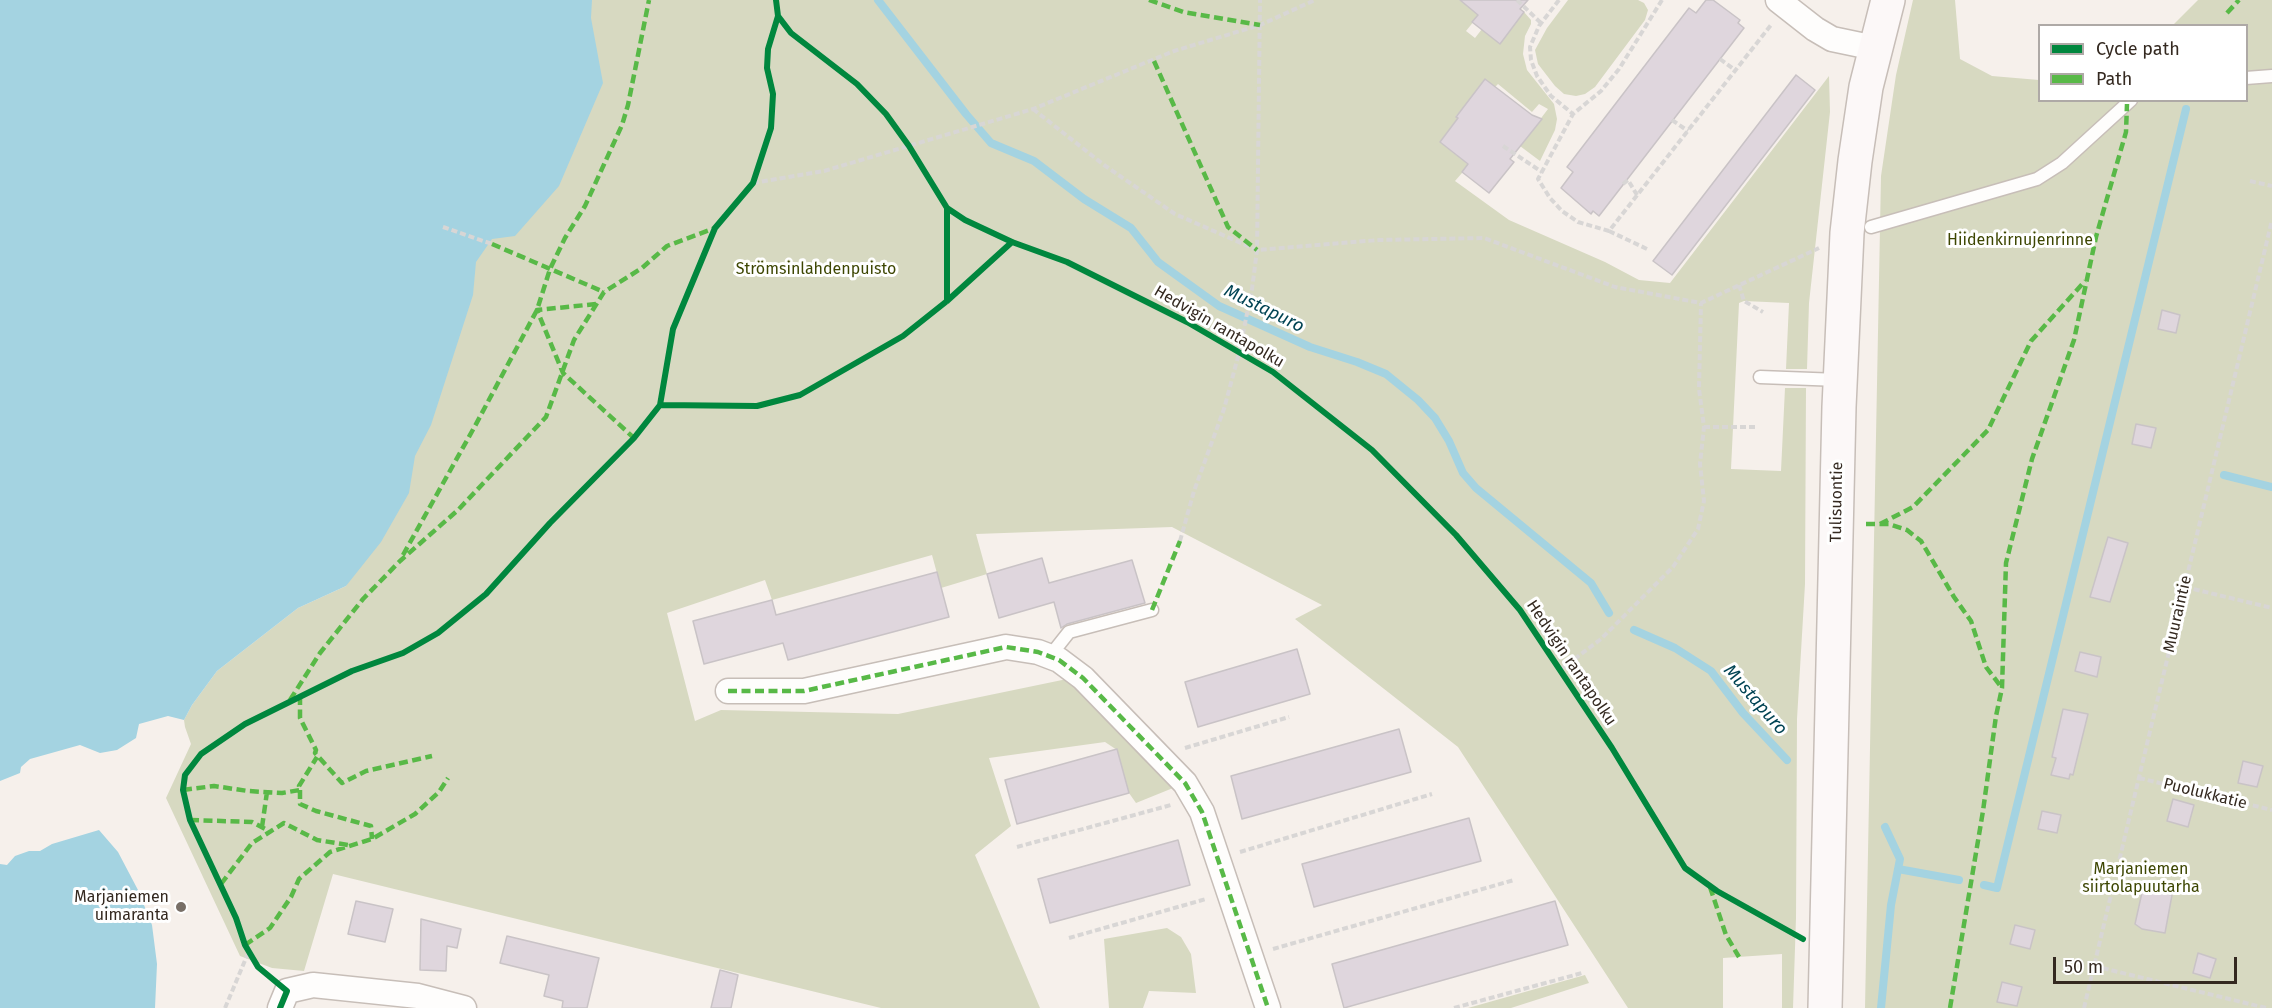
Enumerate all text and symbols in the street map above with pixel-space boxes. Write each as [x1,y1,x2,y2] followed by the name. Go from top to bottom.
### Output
[2038,24,2248,102] legend
[2096,38,2180,60] text: Cycle path
[2096,68,2132,90] text: Path
[1947,231,2093,251] park label: Hiidenkirnujenrinne
[736,260,896,280] park label: Strömsinlahdenpuisto
[1220,280,1308,338] water label: Mustapuro
[1151,282,1287,372] street label: Hedvigin rantapolku
[1827,462,1847,542] street label: Tulisuontie
[2160,574,2196,654] street label: Muuraintie
[1522,597,1620,729] street label: Hedvigin rantapolku
[1719,660,1791,740] water label: Mustapuro
[2161,774,2249,814] street label: Puolukkatie
[2082,860,2200,898] park label: Marjaniemen siirtolapuutarha
[74,888,169,926] place label: Marjaniemen uimaranta
[174,900,188,914] marker: Marjaniemen uimaranta
[2056,945,2240,983] scale bar
[2064,956,2103,978] text: 50 m

